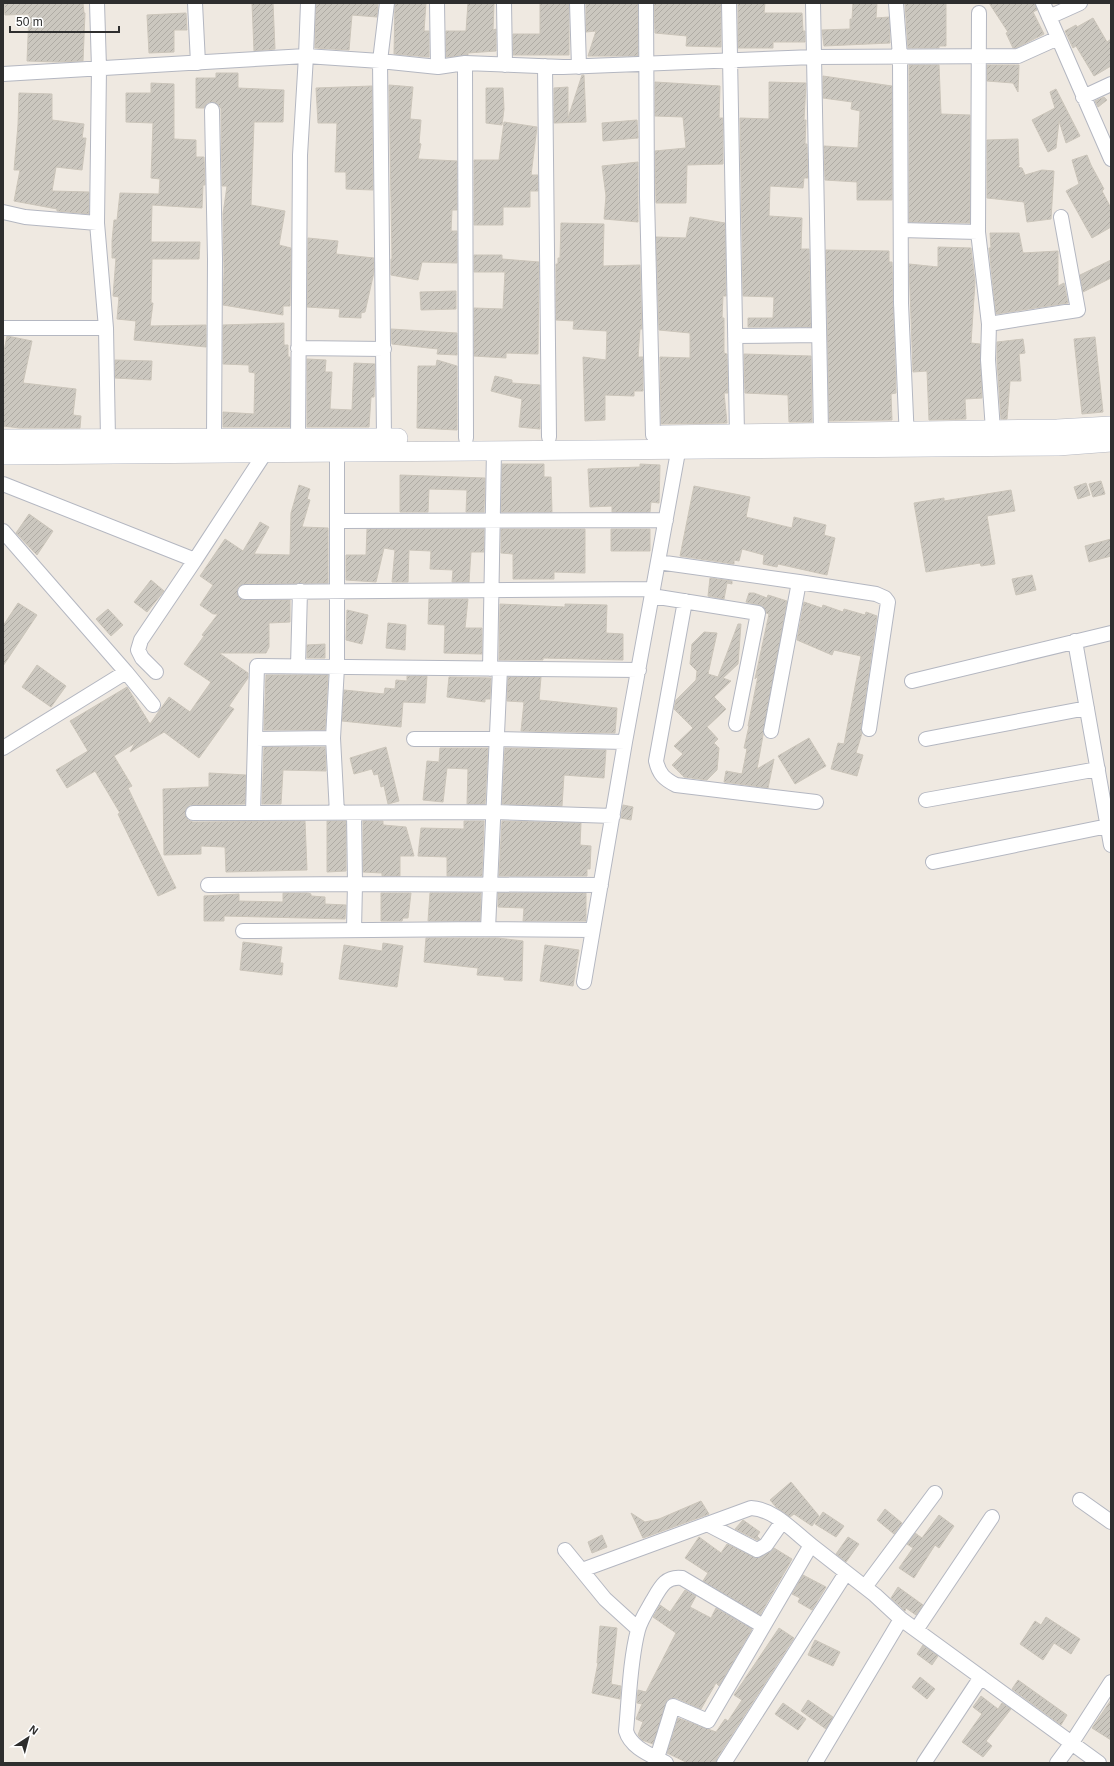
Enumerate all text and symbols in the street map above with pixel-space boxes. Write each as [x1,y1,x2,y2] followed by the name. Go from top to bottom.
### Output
[10,8,119,34] scale bar
[16,15,43,29] text: 50 m
[8,1718,48,1758] north arrow
[27,1723,41,1737] text: N

